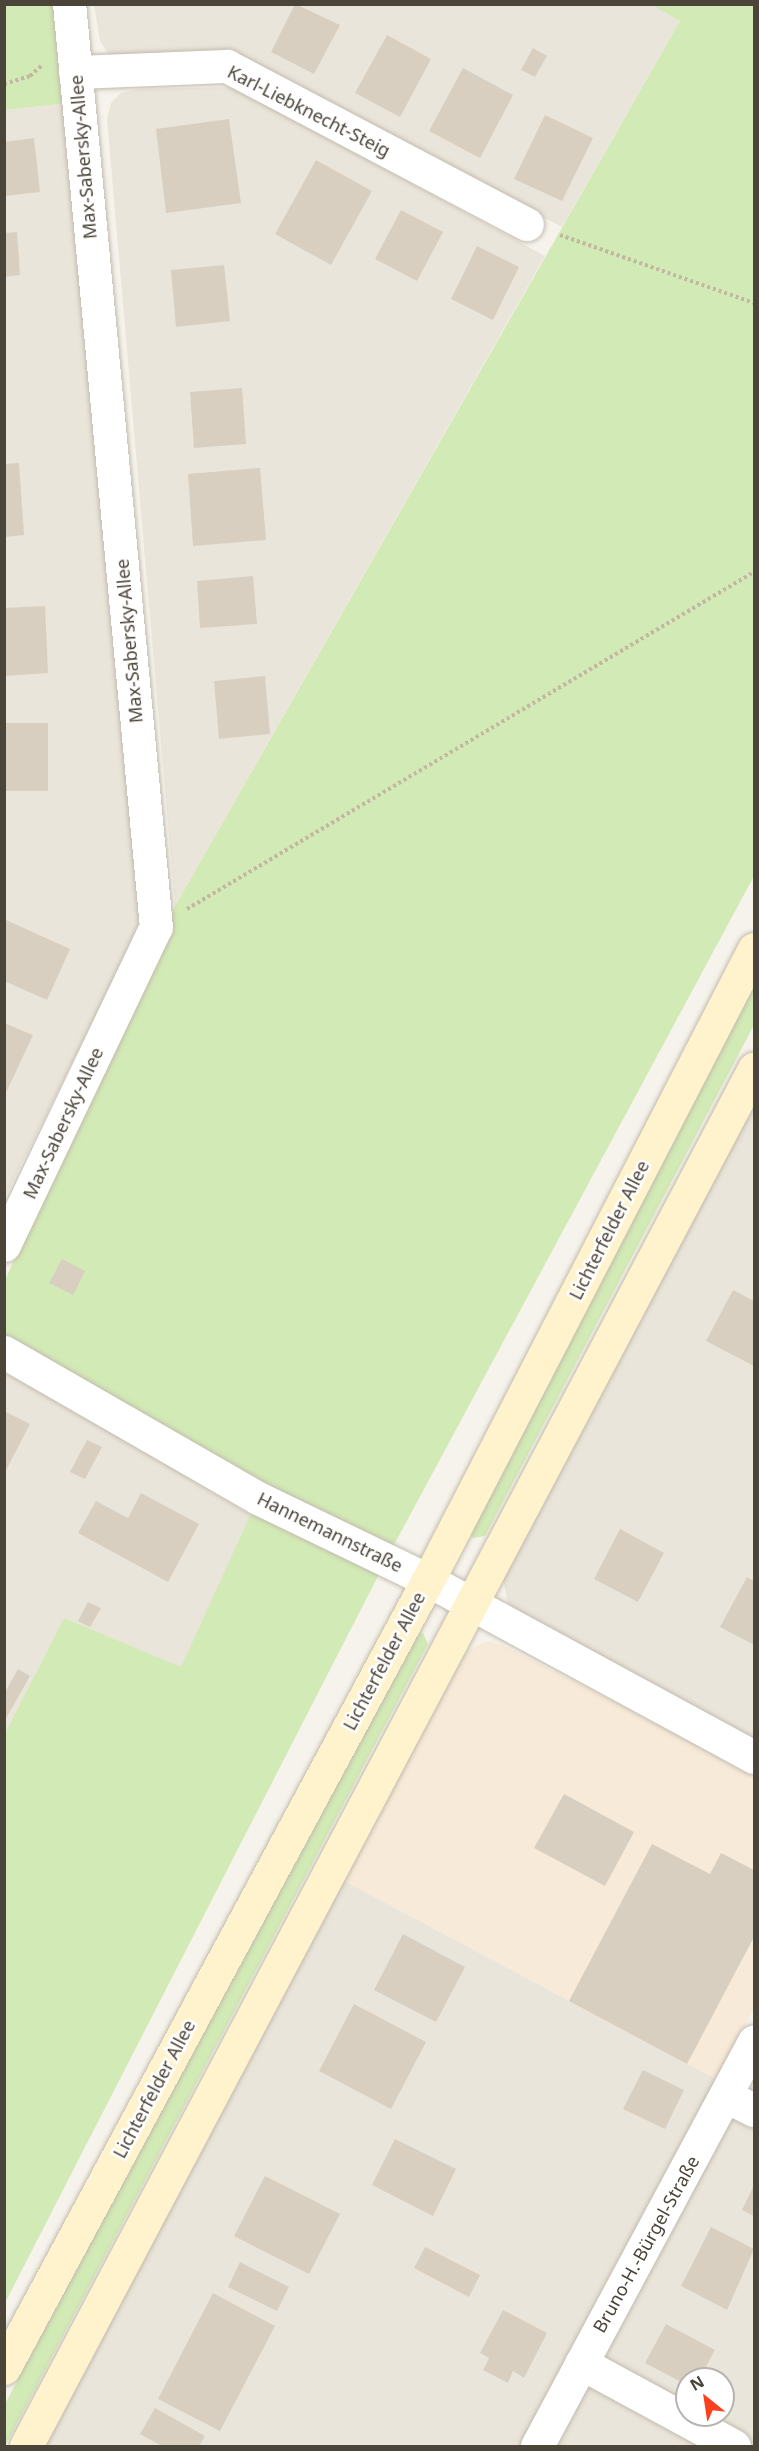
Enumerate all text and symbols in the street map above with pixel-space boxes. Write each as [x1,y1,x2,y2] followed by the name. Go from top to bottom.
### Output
[224,61,394,161] street label: Karl-Liebknecht-Steig
[65,74,101,240] street label: Max-Sabersky-Allee
[111,558,147,724] street label: Max-Sabersky-Allee
[18,1044,108,1202] street label: Max-Sabersky-Allee
[565,1157,653,1303] street label: Lichterfelder Allee
[254,1487,406,1577] street label: Hannemannstraße
[338,1588,430,1734] street label: Lichterfelder Allee
[108,2016,200,2162] street label: Lichterfelder Allee
[588,2152,704,2336] street label: Bruno-H.-Bürgel-Straße
[675,2367,735,2427] north arrow
[686,2370,708,2396] text: N

